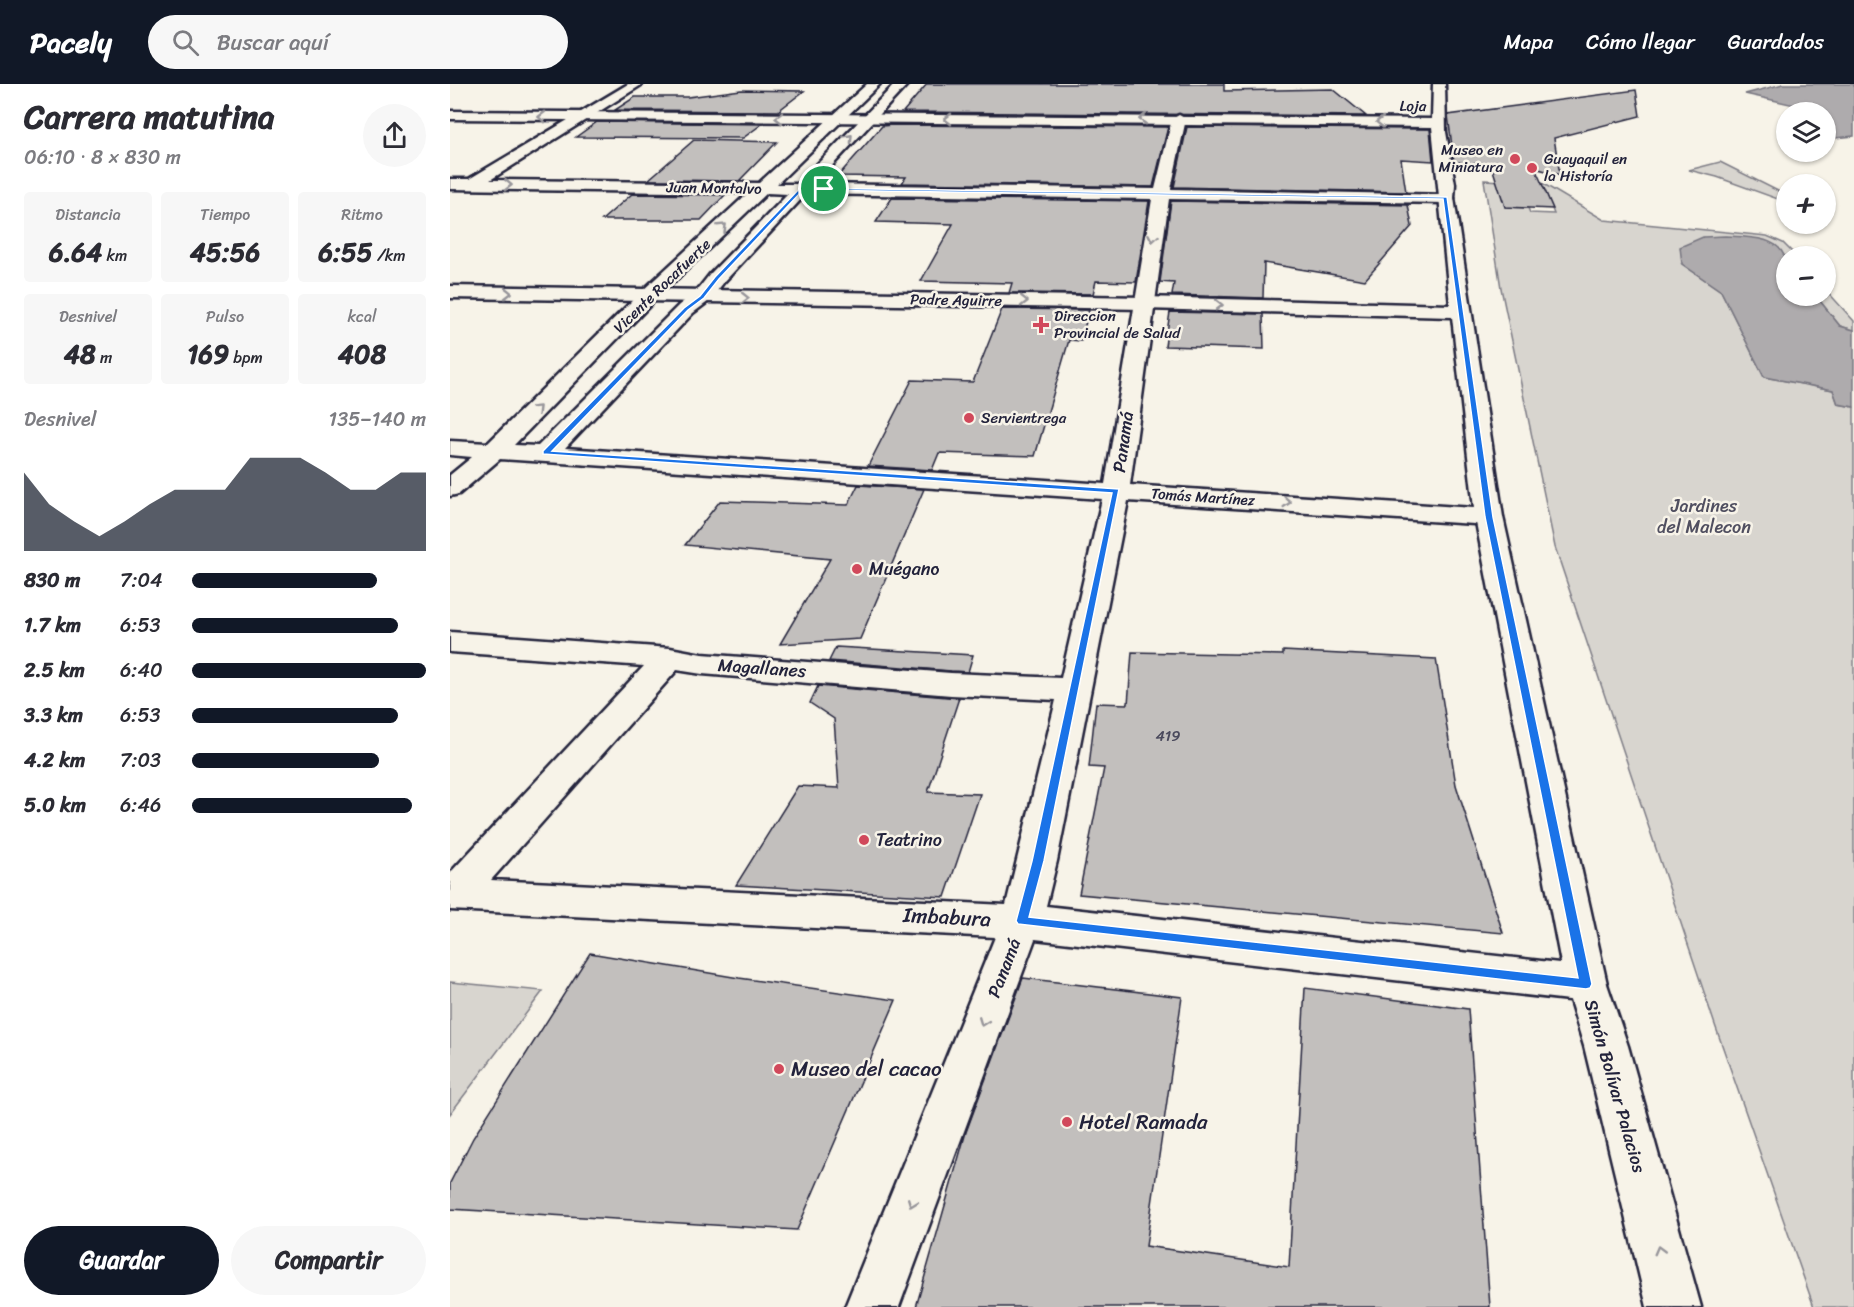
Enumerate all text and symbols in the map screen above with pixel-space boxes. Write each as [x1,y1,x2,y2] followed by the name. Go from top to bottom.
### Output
[148,15,568,69] search box
[30,18,112,67] text: Pacely
[217,23,329,62] text: Buscar aquí
[1504,23,1553,61] text: Mapa
[1586,23,1695,61] text: Cómo llegar
[1728,23,1824,61] text: Guardados
[169,26,202,59] icon: search
[24,88,275,146] text: Carrera matutina
[1399,93,1427,119] street label: Loja
[1776,102,1836,306] map controls
[1776,102,1836,162] button: layers
[363,104,426,167] button: share
[538,111,547,123] one-way arrow
[775,112,784,124] one-way arrow
[944,113,953,125] one-way arrow
[1139,113,1148,125] one-way arrow
[1376,116,1385,128] one-way arrow
[842,135,853,145] one-way arrow
[1439,137,1503,180] place label: Museo en Miniatura
[24,140,181,175] text: 06:10 · 8 × 830 m
[1544,146,1627,189] place label: Guayaquil en la Historía
[1508,152,1522,166] marker: Museo en Miniatura
[1525,161,1539,175] marker: Guayaquil en la Historía
[798,163,849,214] pin
[807,172,840,205] icon: arrive
[665,174,762,202] street label: Juan Montalvo
[1776,174,1836,234] button: +
[504,179,513,191] one-way arrow
[55,200,121,229] text: Distancia
[200,200,250,229] text: Tiempo
[341,200,383,229] text: Ritmo
[715,223,726,234] one-way arrow
[49,229,102,275] text: 6.64
[190,229,260,275] text: 45:56
[318,229,373,275] text: 6:55
[607,232,717,340] street label: Vicente Rocafuerte
[1148,233,1160,243] one-way arrow
[102,241,127,270] text: km
[373,241,406,270] text: /km
[1776,246,1836,306] button: −
[910,286,1002,314] street label: Padre Aguirre
[504,287,513,299] one-way arrow
[741,291,750,304] one-way arrow
[1020,295,1029,307] one-way arrow
[1215,299,1224,311] one-way arrow
[59,302,117,331] text: Desnivel
[206,302,244,331] text: Pulso
[347,302,377,331] text: kcal
[1054,303,1181,346] place label: Direccion Provincial de Salud
[1032,316,1050,334] marker: Direccion Provincial de Salud
[64,331,96,377] text: 48
[187,331,229,377] text: 169
[338,331,386,377] text: 408
[96,343,112,372] text: m
[229,343,263,372] text: bpm
[24,402,96,437] text: Desnivel
[329,402,426,437] text: 135–140 m
[530,405,540,416] one-way arrow
[981,405,1067,431] place label: Servientrega
[1103,409,1143,475] street label: Panamá
[962,411,976,425] marker: Servientrega
[1150,480,1257,514] street label: Tomás Martínez
[1657,490,1751,543] park label: Jardines del Malecon
[1283,496,1292,509] one-way arrow
[869,553,939,585] place label: Muégano
[850,562,864,576] marker: Muégano
[24,563,80,598] text: 830 m
[120,563,163,598] text: 7:04
[24,608,81,643] text: 1.7 km
[120,608,161,643] text: 6:53
[717,649,808,687] street label: Magallanes
[24,653,85,688] text: 2.5 km
[120,653,163,688] text: 6:40
[24,698,83,733] text: 3.3 km
[120,698,161,733] text: 6:53
[1155,723,1181,749] house number: 419
[24,743,85,778] text: 4.2 km
[120,743,161,778] text: 7:03
[24,788,86,823] text: 5.0 km
[120,788,161,823] text: 6:46
[876,824,942,856] place label: Teatrino
[857,833,871,847] marker: Teatrino
[901,896,992,938] street label: Imbabura
[978,934,1030,1002] street label: Panamá
[1575,995,1655,1177] street label: Simón Bolívar Palacios
[978,1015,990,1026] one-way arrow
[791,1050,942,1088] place label: Museo del cacao
[772,1062,786,1076] marker: Museo del cacao
[1079,1103,1208,1141] place label: Hotel Ramada
[1060,1115,1074,1129] marker: Hotel Ramada
[907,1198,920,1208] one-way arrow
[24,1226,219,1295] button: Guardar
[231,1226,426,1295] button: Compartir
[1654,1246,1667,1256] one-way arrow

